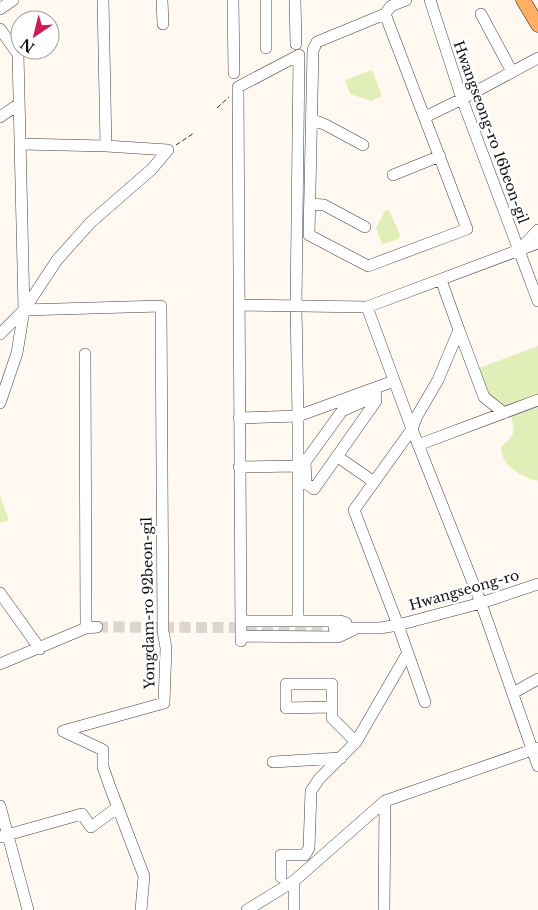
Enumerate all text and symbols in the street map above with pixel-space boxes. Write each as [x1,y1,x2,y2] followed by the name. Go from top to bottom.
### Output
[10,10,60,60] north arrow
[17,34,38,57] text: N
[449,38,533,226] street label: Hwangseong-ro 16beon-gil
[137,516,159,690] street label: Yongdam-ro 92beon-gil
[407,566,521,614] street label: Hwangseong-ro

